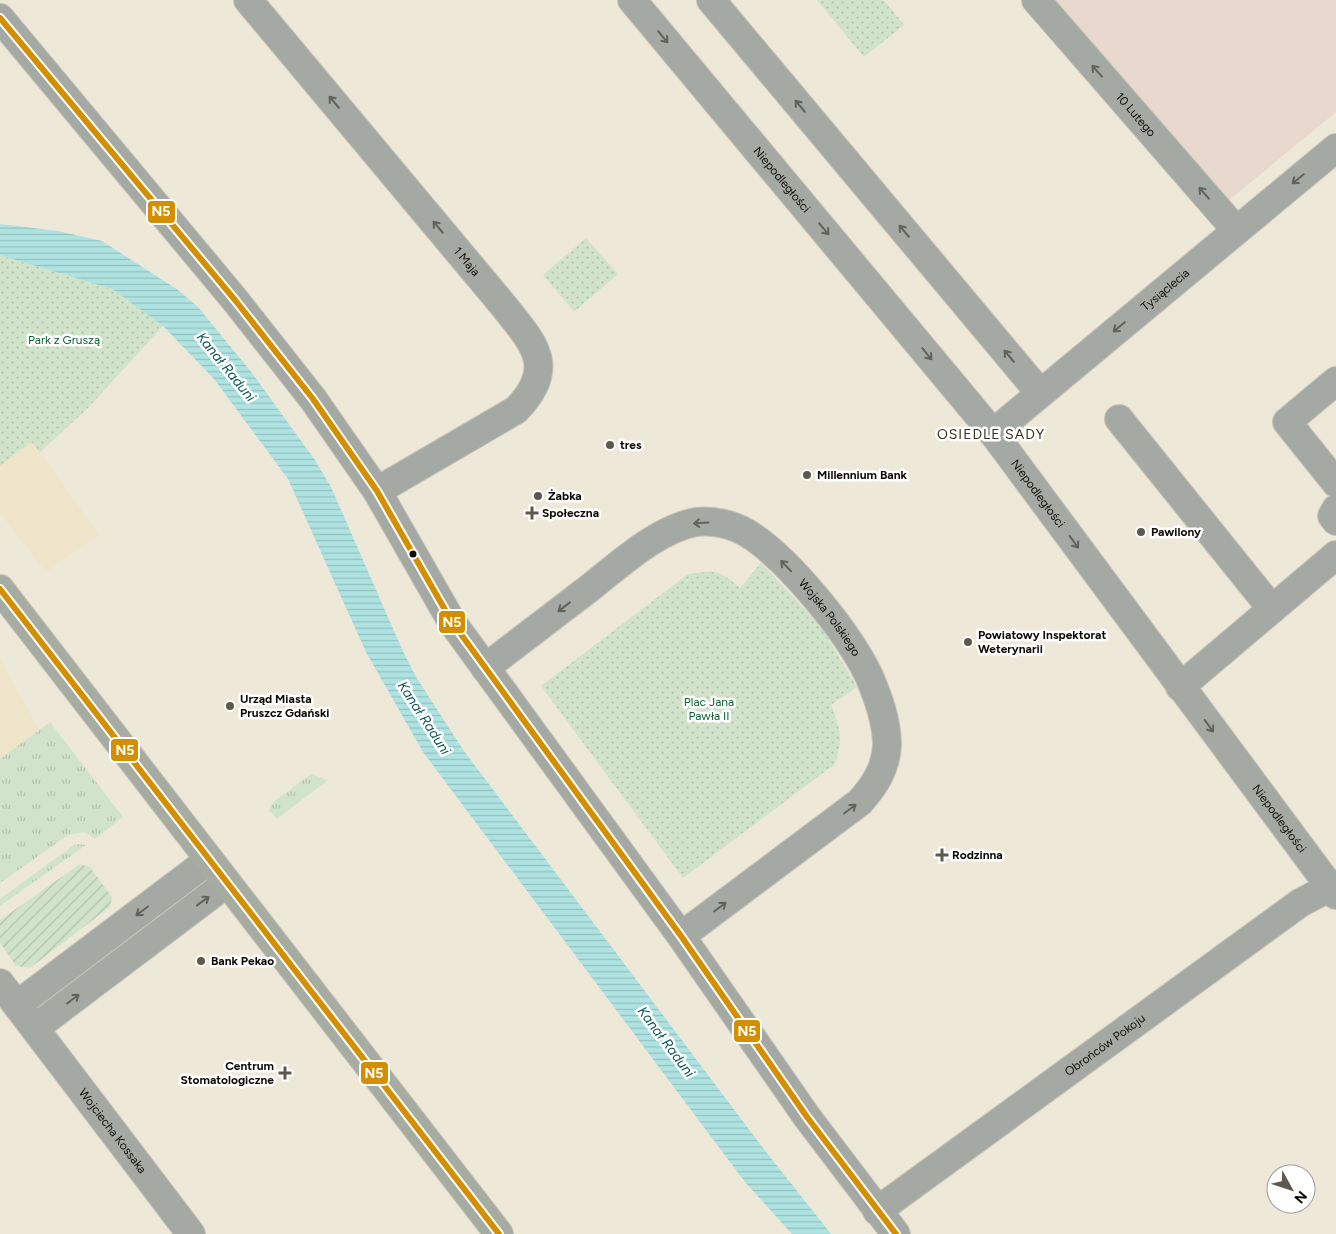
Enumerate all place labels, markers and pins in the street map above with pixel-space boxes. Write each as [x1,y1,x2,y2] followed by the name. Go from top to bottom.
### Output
[620,438,642,452] place label: tres
[604,439,616,451] marker: tres
[817,468,907,482] place label: Millennium Bank
[801,469,813,481] marker: Millennium Bank
[548,489,582,503] place label: Żabka
[532,490,544,502] marker: Żabka
[542,506,599,520] place label: Społeczna
[526,507,538,519] marker: Społeczna
[1151,525,1201,539] place label: Pawilony
[1135,526,1147,538] marker: Pawilony
[408,549,418,559] unlabelled marker
[978,628,1106,656] place label: Powiatowy Inspektorat Weterynarii
[962,636,974,648] marker: Powiatowy Inspektorat Weterynarii
[240,692,330,720] place label: Urząd Miasta Pruszcz Gdański
[224,700,236,712] marker: Urząd Miasta Pruszcz Gdański
[952,848,1003,862] place label: Rodzinna
[936,849,948,861] marker: Rodzinna
[211,954,274,968] place label: Bank Pekao
[195,955,207,967] marker: Bank Pekao
[180,1059,274,1087] place label: Centrum Stomatologiczne
[278,1066,292,1080] marker: Centrum Stomatologiczne

